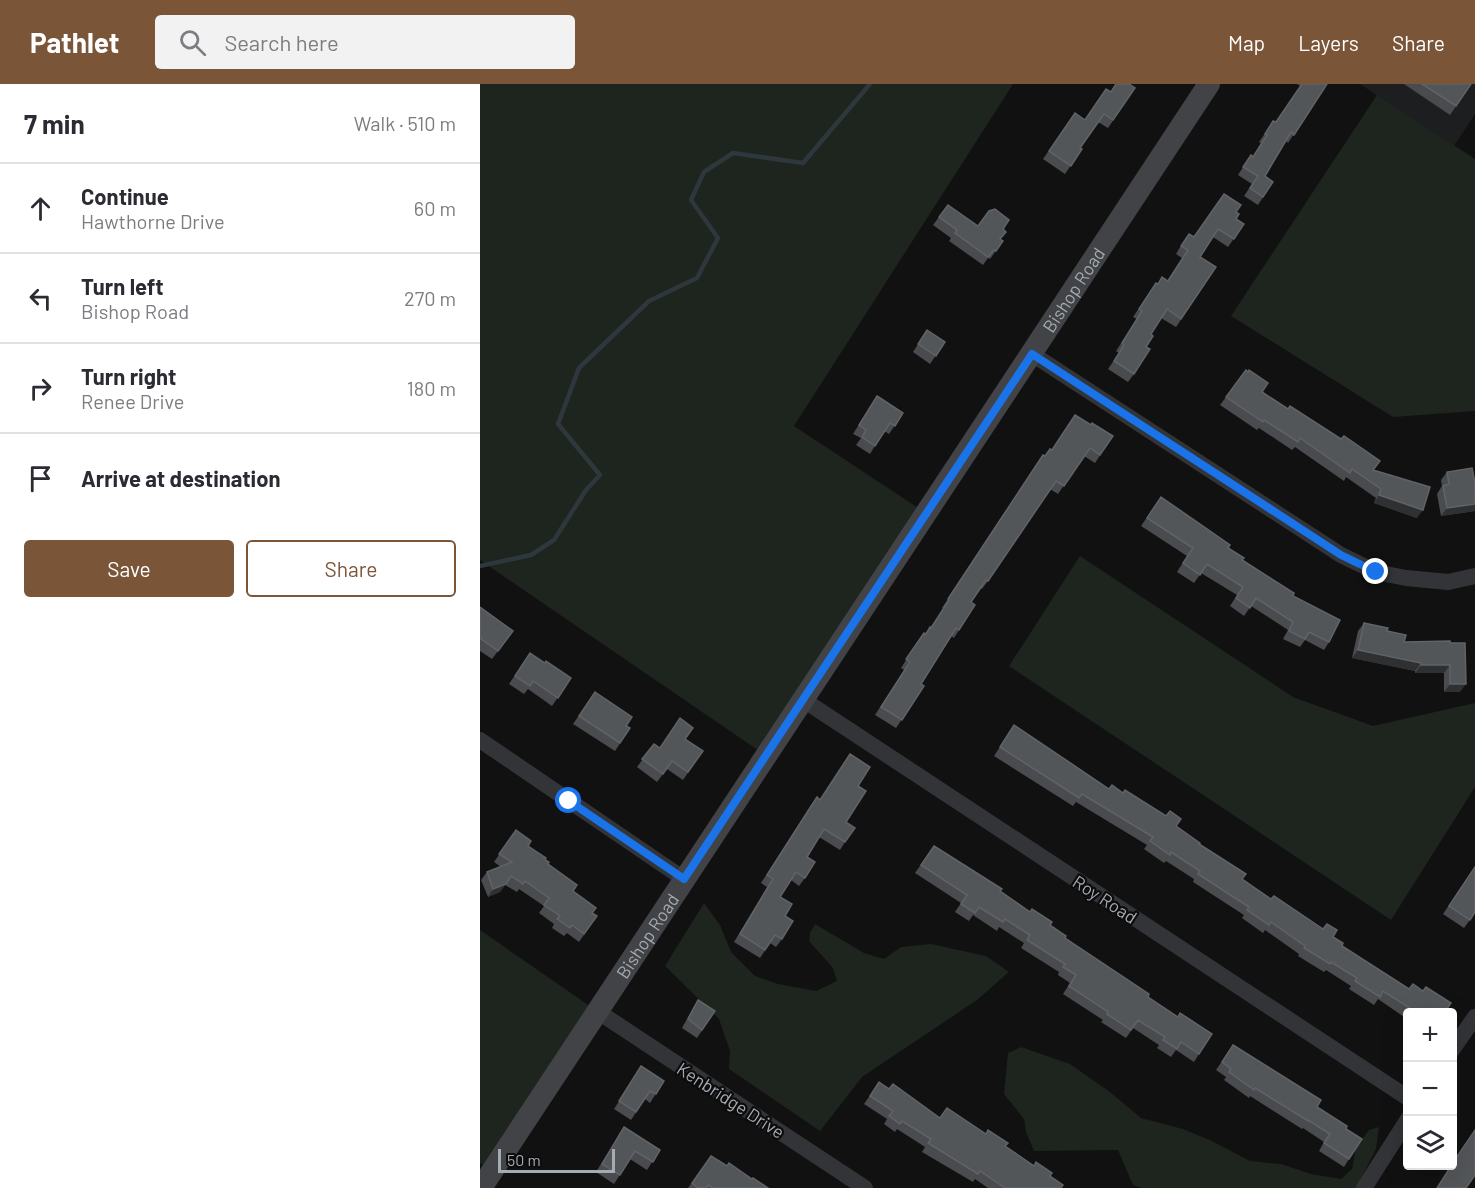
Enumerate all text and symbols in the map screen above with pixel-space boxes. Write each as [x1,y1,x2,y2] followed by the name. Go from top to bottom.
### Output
[155,15,575,69] search box
[30,25,119,59] text: Pathlet
[176,26,209,59] icon: search
[224,29,339,55] text: Search here
[1228,30,1265,55] text: Map
[1298,30,1359,55] text: Layers
[1392,30,1445,55] text: Share
[24,108,85,139] text: 7 min
[354,111,456,135] text: Walk · 510 m
[81,183,169,209] text: Continue
[24,192,57,225] icon: ahead
[414,196,456,220] text: 60 m
[81,209,225,233] text: Hawthorne Drive
[1037,243,1109,336] street label: Bishop Road
[81,273,164,299] text: Turn left
[24,282,57,315] icon: left
[404,286,456,310] text: 270 m
[81,299,189,323] text: Bishop Road
[81,363,176,389] text: Turn right
[24,372,57,405] icon: right
[407,376,456,400] text: 180 m
[81,389,184,413] text: Renee Drive
[24,462,57,495] icon: arrive
[81,465,280,491] text: Arrive at destination
[24,540,234,597] button: Save
[246,540,456,597] button: Share
[1362,558,1388,584] route end
[555,787,581,813] route start
[1069,870,1141,928] street label: Roy Road
[611,889,683,983] street label: Bishop Road
[1403,1008,1457,1170] map controls
[1403,1008,1457,1062] button: +
[673,1057,789,1143] street label: Kenbridge Drive
[1403,1062,1457,1116] button: −
[1403,1116,1457,1170] button: layers
[498,1146,615,1174] scale bar
[507,1150,541,1169] text: 50 m

